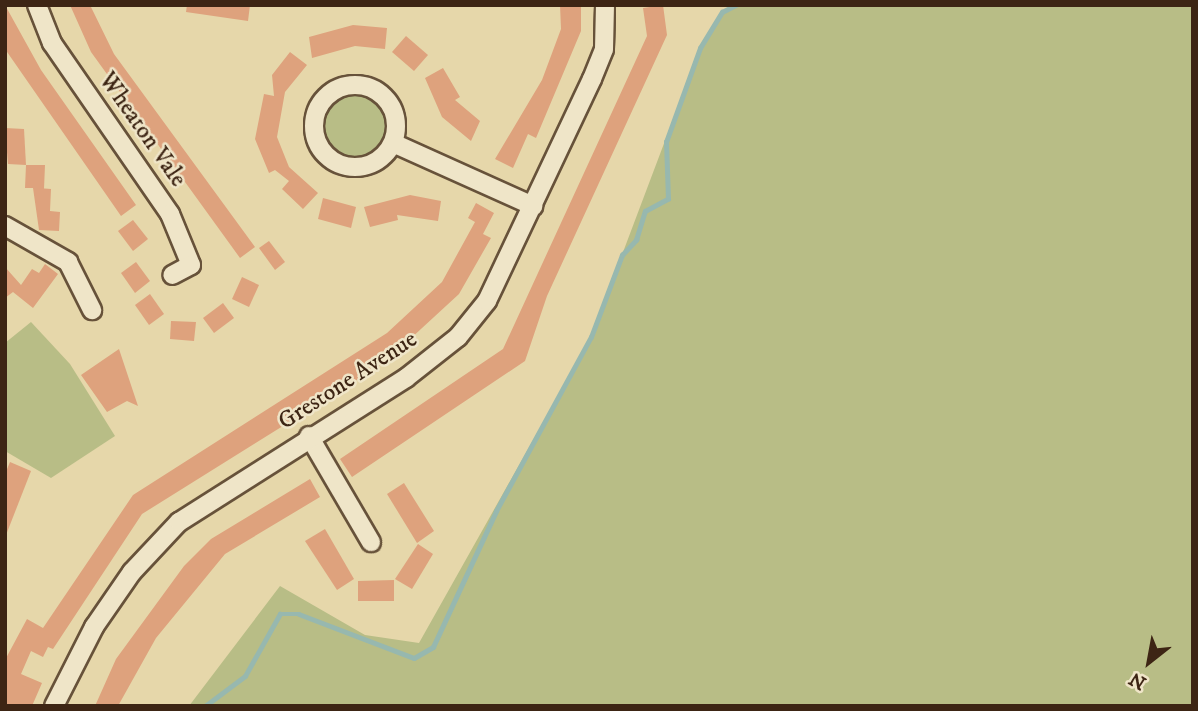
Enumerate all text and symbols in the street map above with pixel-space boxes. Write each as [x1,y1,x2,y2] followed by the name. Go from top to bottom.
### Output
[92,67,192,193] street label: Wheaton Vale
[273,325,423,437] street label: Grestone Avenue
[1114,627,1184,697] north arrow
[1125,667,1151,694] text: N

